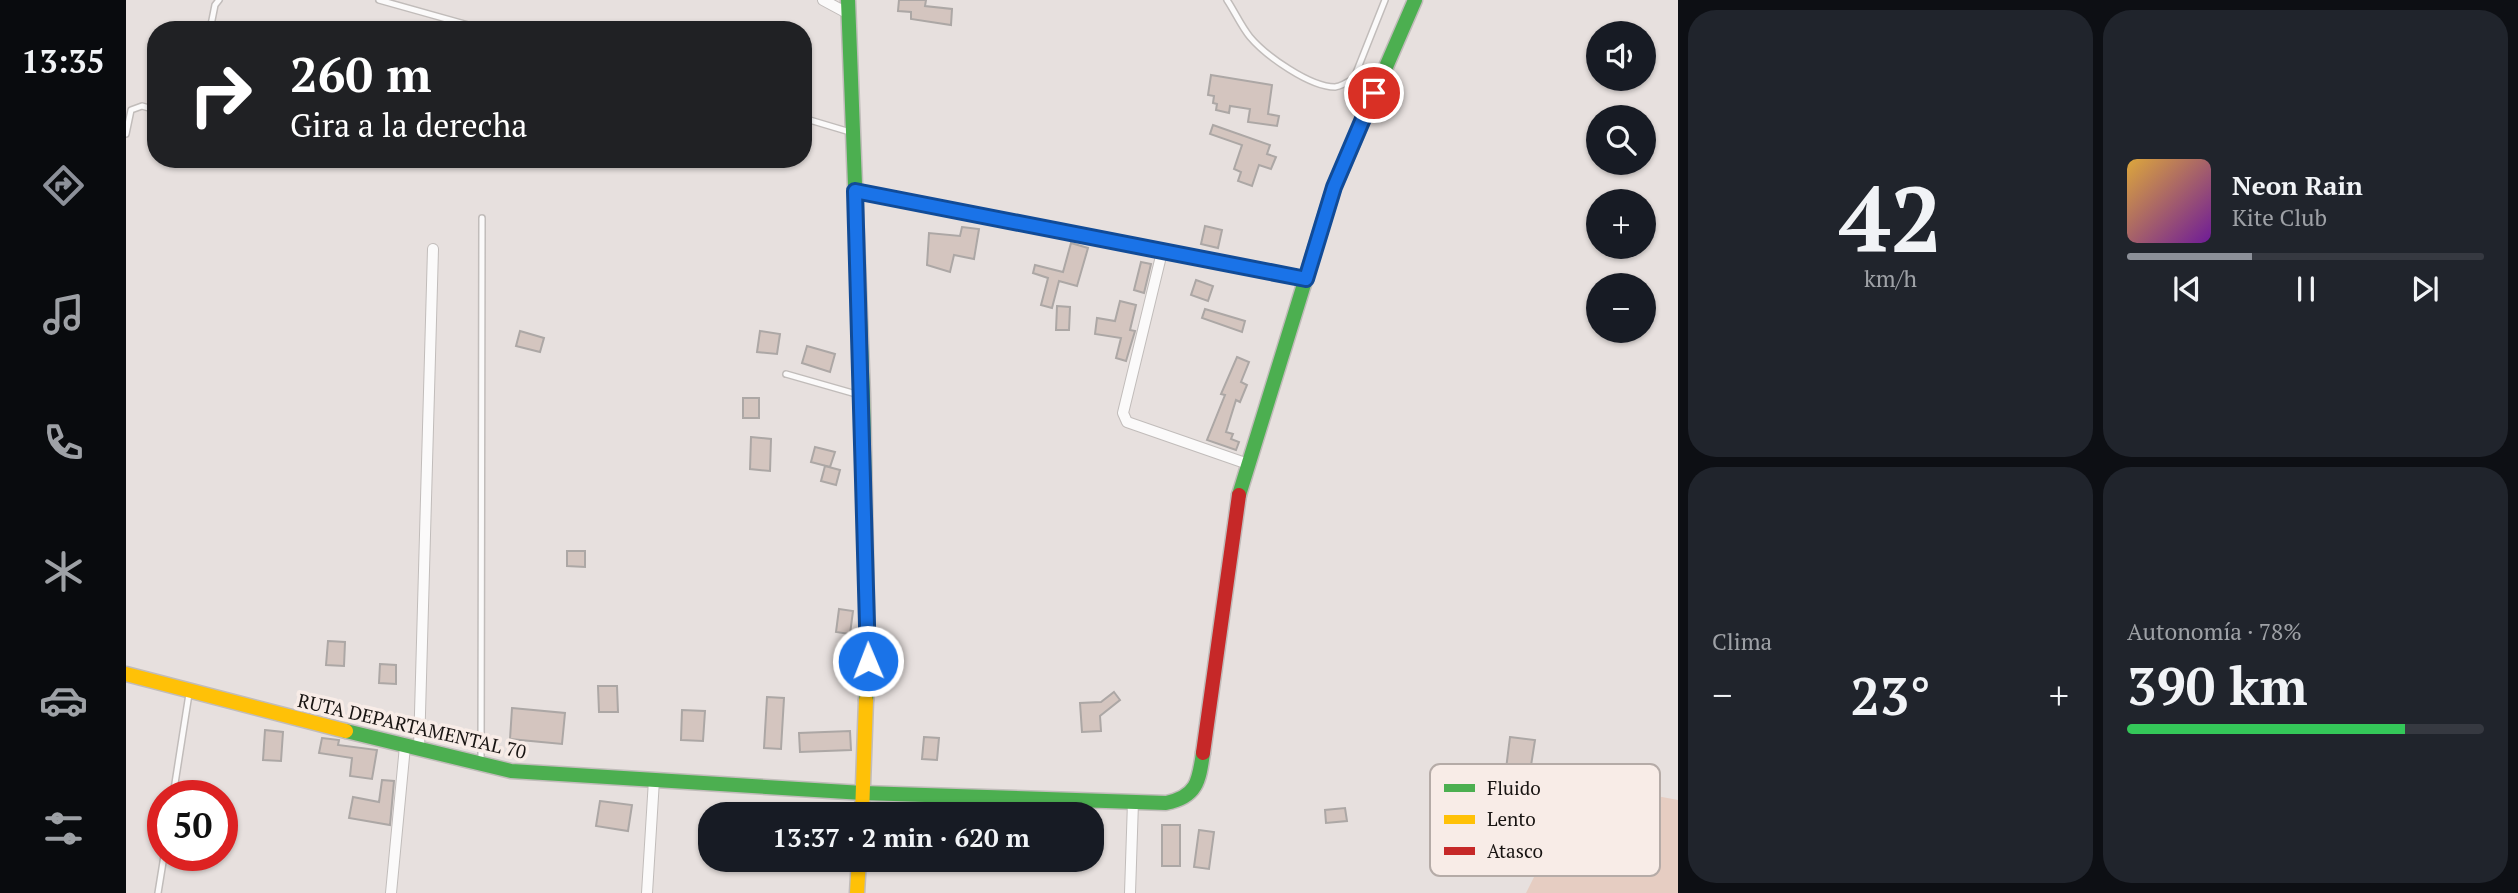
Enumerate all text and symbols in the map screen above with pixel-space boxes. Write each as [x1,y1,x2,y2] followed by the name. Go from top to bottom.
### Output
[1586,21,1656,343] map controls
[1586,21,1656,91] button: sound
[21,40,105,82] text: 13:35
[290,41,432,106] text: 260 m
[175,49,266,140] icon: right
[1344,63,1404,123] pin
[1355,74,1393,112] icon: arrive
[290,104,527,146] text: Gira a la derecha
[1586,105,1656,175] button: search
[1839,157,1942,278] text: 42
[39,161,88,210] icon: directions
[2232,168,2363,202] text: Neon Rain
[1586,189,1656,259] button: +
[2232,202,2327,233] text: Kite Club
[1864,263,1917,294] text: km/h
[2168,270,2206,308] icon: previous
[2287,270,2325,308] icon: pause
[2406,270,2444,308] icon: next
[1586,273,1656,343] button: −
[39,290,88,339] icon: music
[39,418,88,467] icon: phone
[39,547,88,596] icon: climate
[2127,616,2302,647] text: Autonomía · 78%
[831,624,905,698] position arrow
[1712,626,1772,657] text: Clima
[2127,651,2308,720] text: 390 km
[1850,661,1931,730] text: 23°
[1712,670,1732,720] text: −
[2049,670,2069,720] text: +
[39,676,88,725] icon: car
[295,687,529,764] street label: RUTA DEPARTAMENTAL 70
[1430,764,1660,876] legend
[1487,775,1541,800] text: Fluido
[147,780,238,871] speed limit sign: 50
[39,804,88,853] icon: filters
[1487,806,1536,831] text: Lento
[772,820,1030,854] text: 13:37 · 2 min · 620 m
[1487,838,1543,863] text: Atasco

